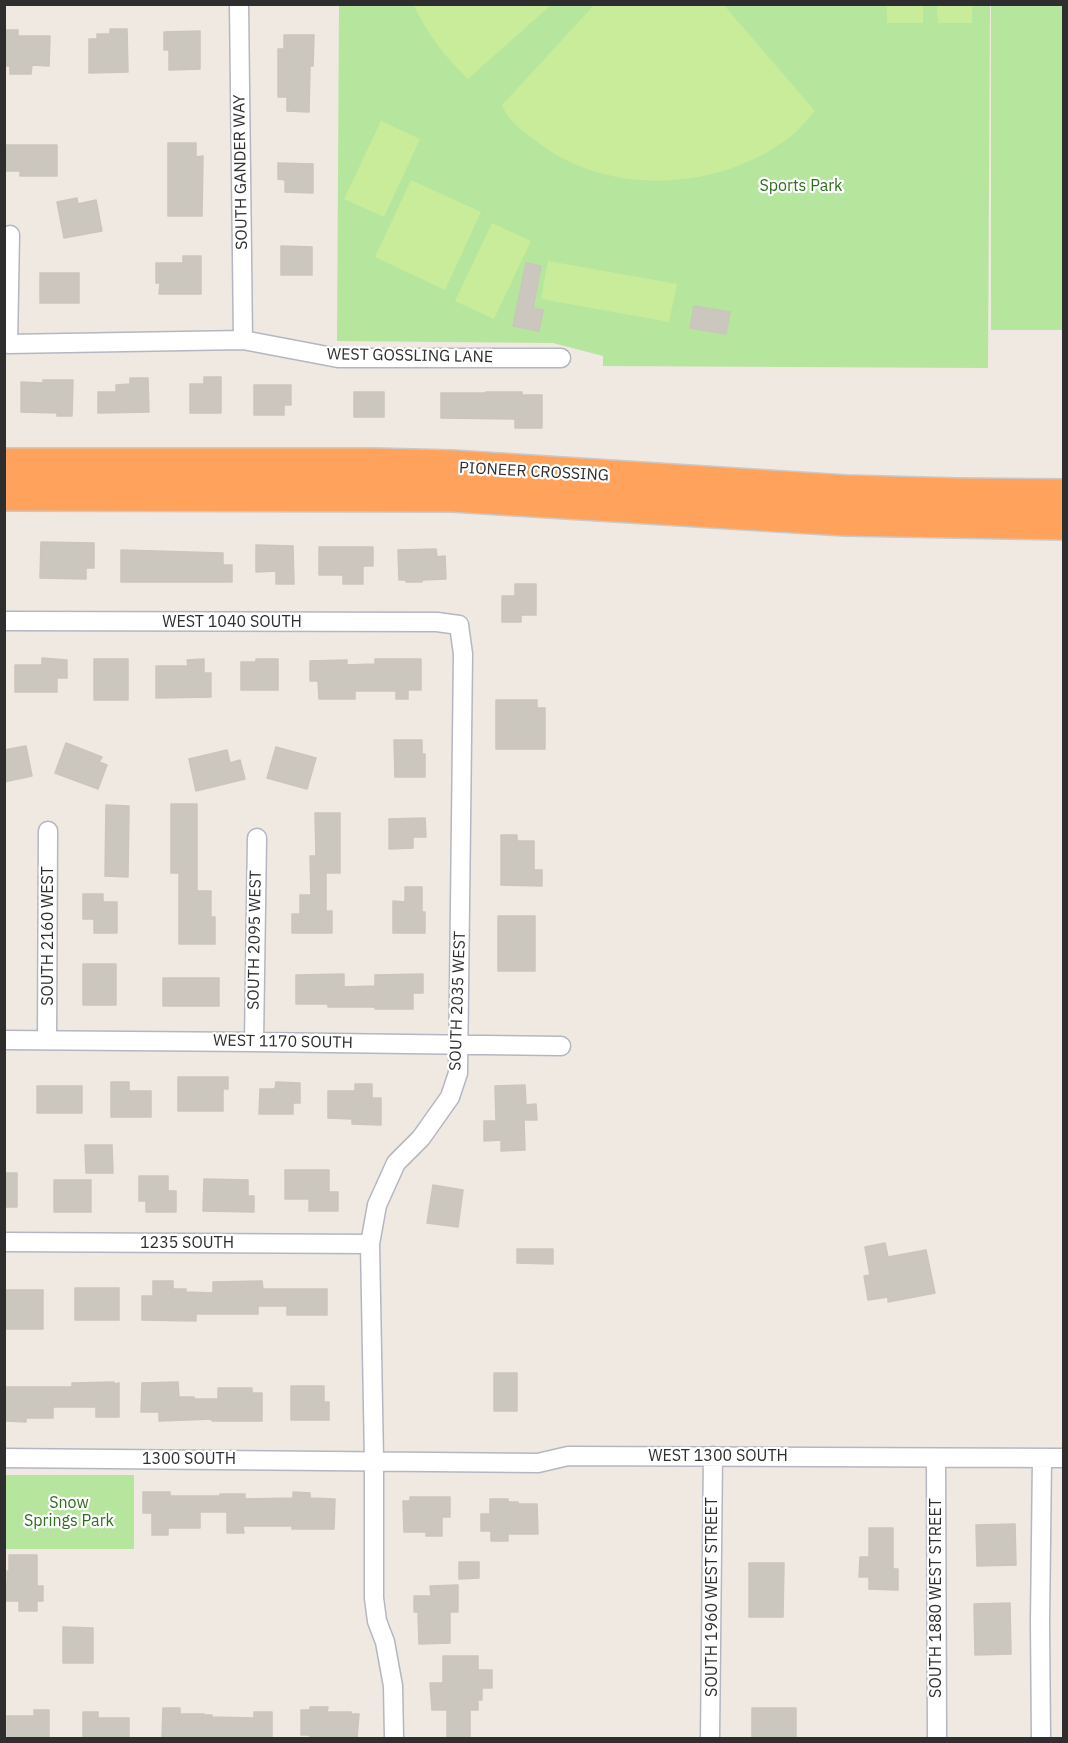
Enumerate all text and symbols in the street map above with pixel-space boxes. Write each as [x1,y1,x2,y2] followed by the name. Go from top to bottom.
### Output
[230,94,252,250] street label: SOUTH GANDER WAY
[759,176,843,196] park label: Sports Park
[327,345,493,367] street label: WEST GOSSLING LANE
[459,458,609,486] street label: PIONEER CROSSING
[162,612,302,632] street label: WEST 1040 SOUTH
[38,866,58,1006] street label: SOUTH 2160 WEST
[244,870,266,1010] street label: SOUTH 2095 WEST
[446,931,470,1071] street label: SOUTH 2035 WEST
[213,1031,353,1053] street label: WEST 1170 SOUTH
[140,1233,234,1253] street label: 1235 SOUTH
[648,1446,788,1466] street label: WEST 1300 SOUTH
[142,1449,236,1469] street label: 1300 SOUTH
[24,1493,114,1531] park label: Snow Springs Park
[702,1497,722,1697] street label: SOUTH 1960 WEST STREET
[926,1498,946,1698] street label: SOUTH 1880 WEST STREET

